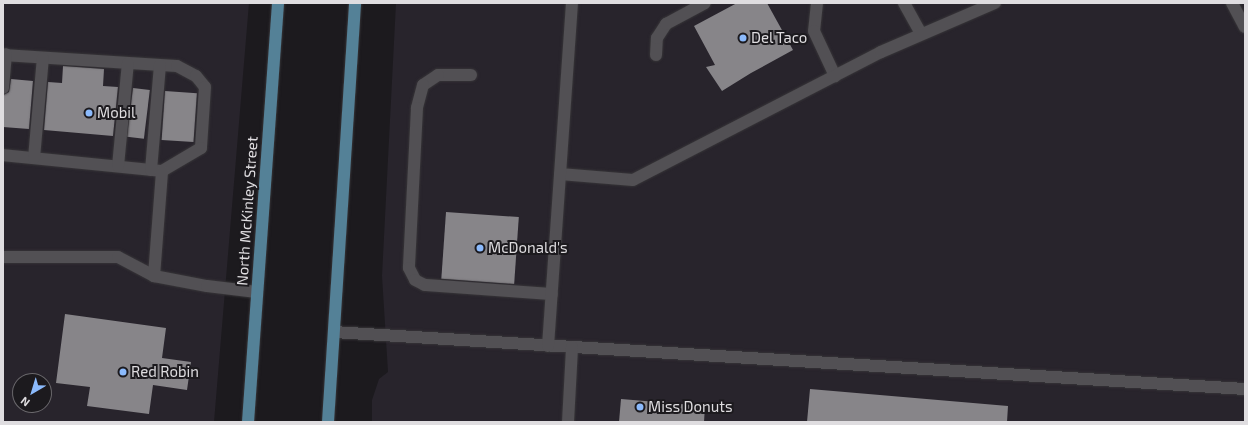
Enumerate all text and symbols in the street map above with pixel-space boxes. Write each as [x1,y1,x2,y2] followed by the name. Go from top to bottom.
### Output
[751,29,808,47] place label: Del Taco
[738,33,748,43] marker: Del Taco
[97,104,135,122] place label: Mobil
[84,108,94,118] marker: Mobil
[233,136,261,286] street label: North McKinley Street
[488,239,568,257] place label: McDonald's
[475,243,485,253] marker: McDonald's
[131,363,199,381] place label: Red Robin
[118,367,128,377] marker: Red Robin
[12,373,52,413] north arrow
[18,394,32,410] text: N
[648,398,733,416] place label: Miss Donuts
[635,402,645,412] marker: Miss Donuts

